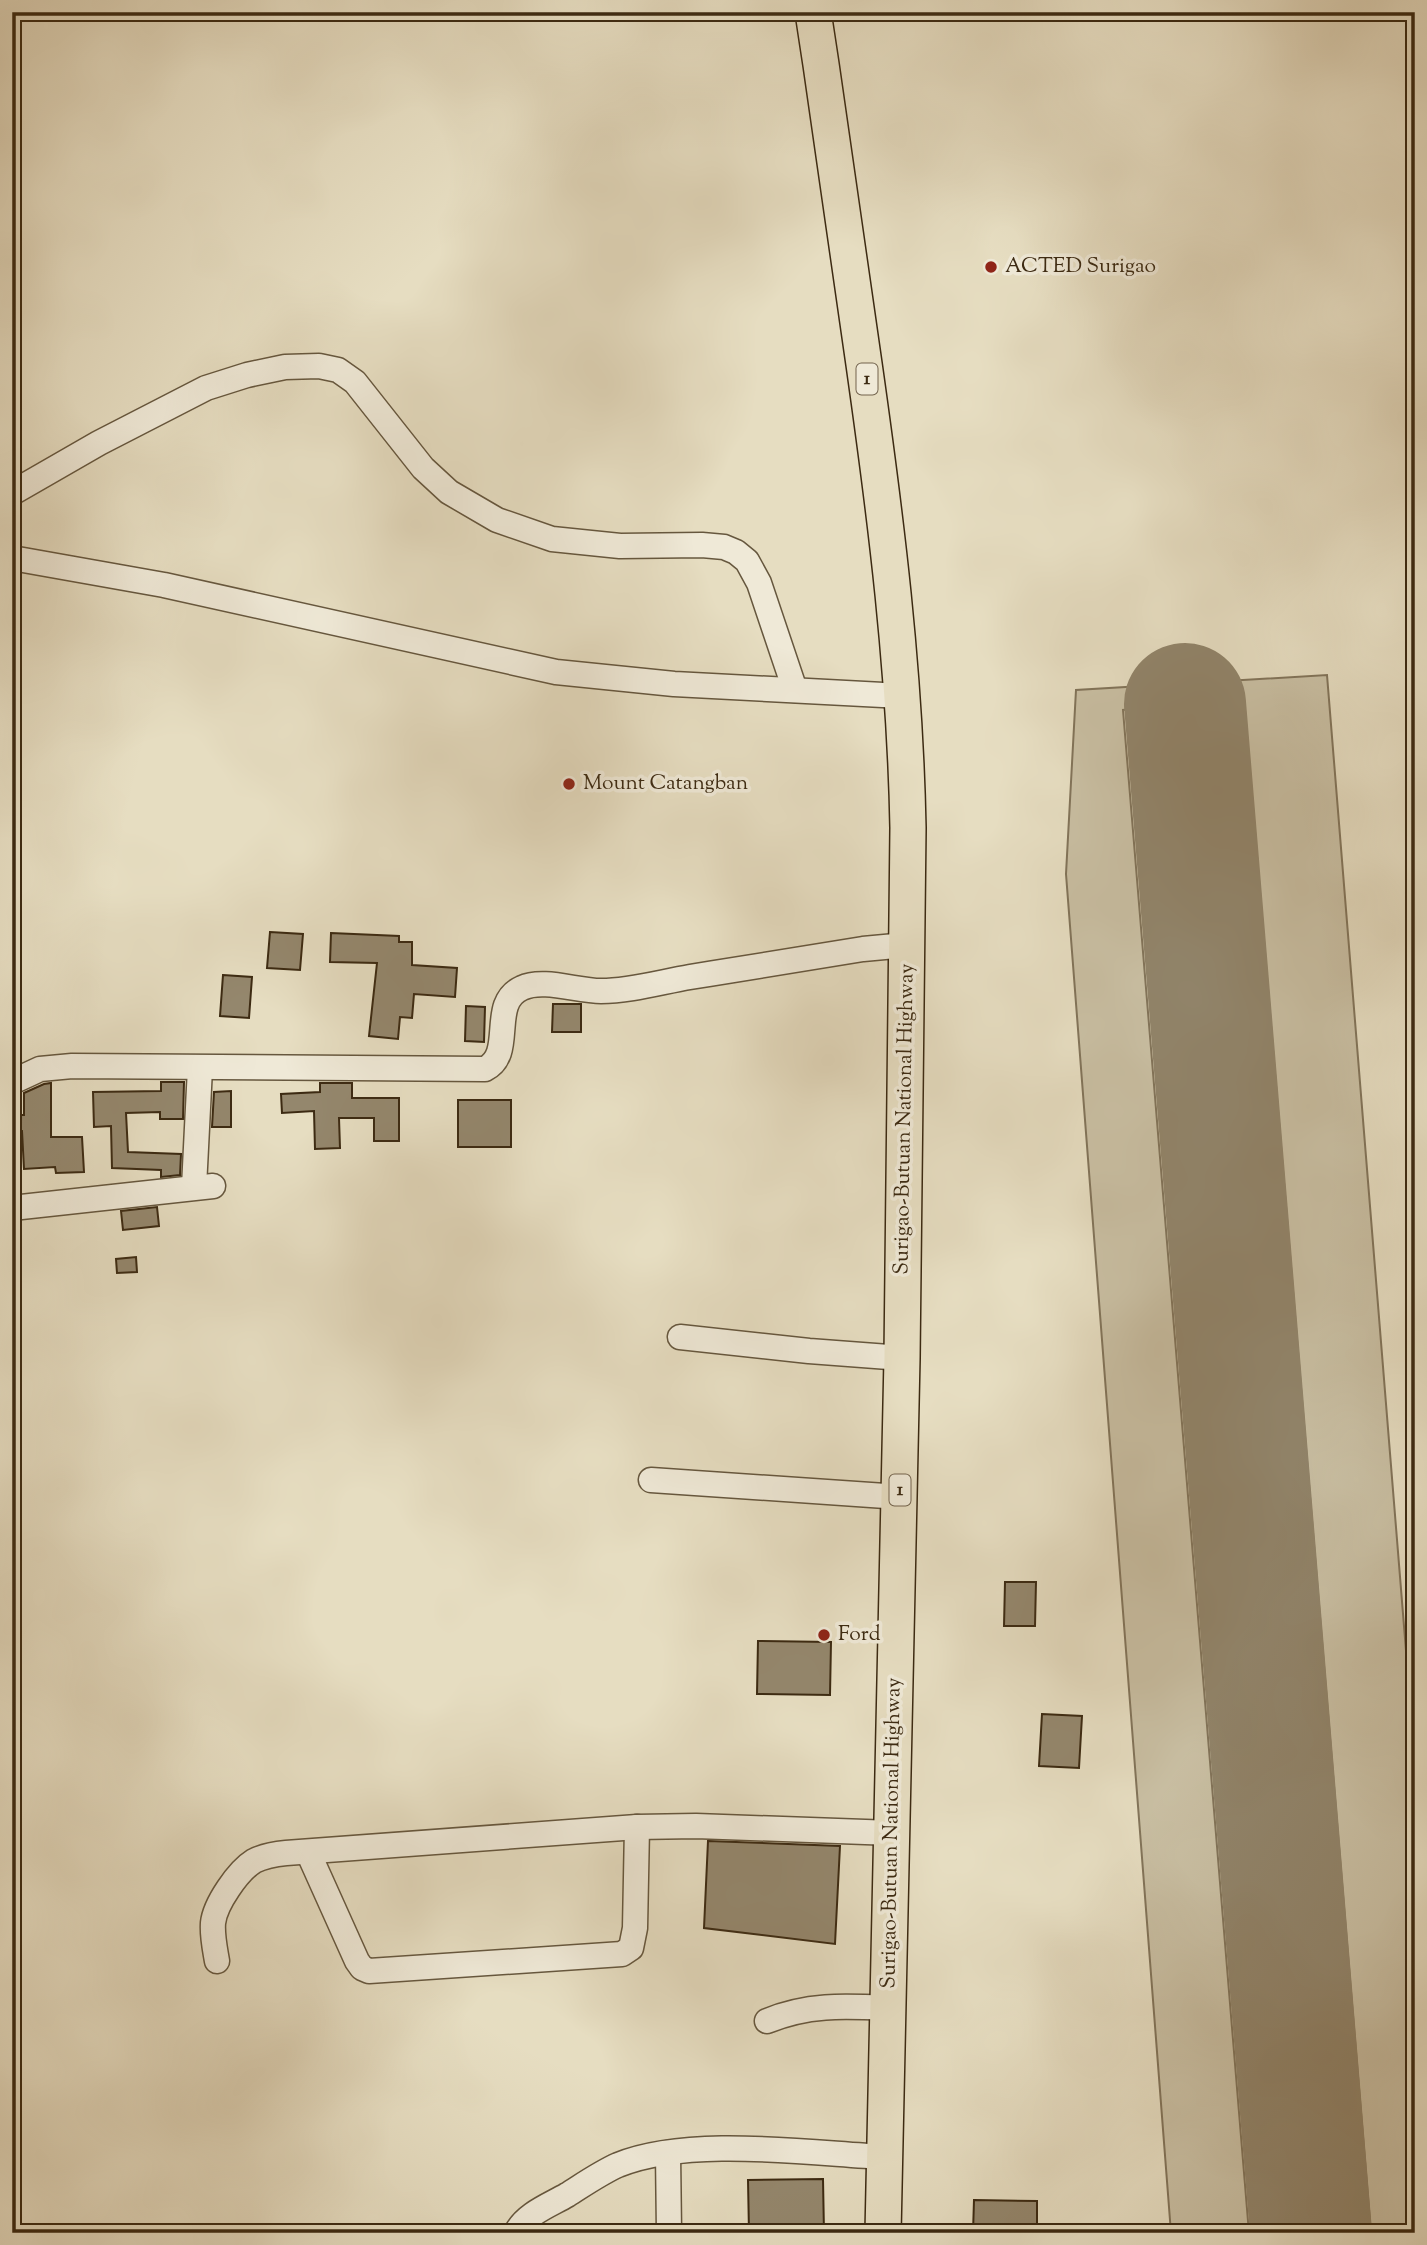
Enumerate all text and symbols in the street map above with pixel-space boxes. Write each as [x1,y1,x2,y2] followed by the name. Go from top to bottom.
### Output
[1005,252,1156,282] place label: ACTED Surigao
[983,259,999,275] marker: ACTED Surigao
[856,364,878,394] road number: 1
[583,769,748,799] place label: Mount Catangban
[561,776,577,792] marker: Mount Catangban
[887,963,923,1275] street label: Surigao-Butuan National Highway
[890,1474,911,1506] road number: 1
[838,1620,881,1650] place label: Ford
[816,1627,832,1643] marker: Ford
[874,1677,910,1989] street label: Surigao-Butuan National Highway

